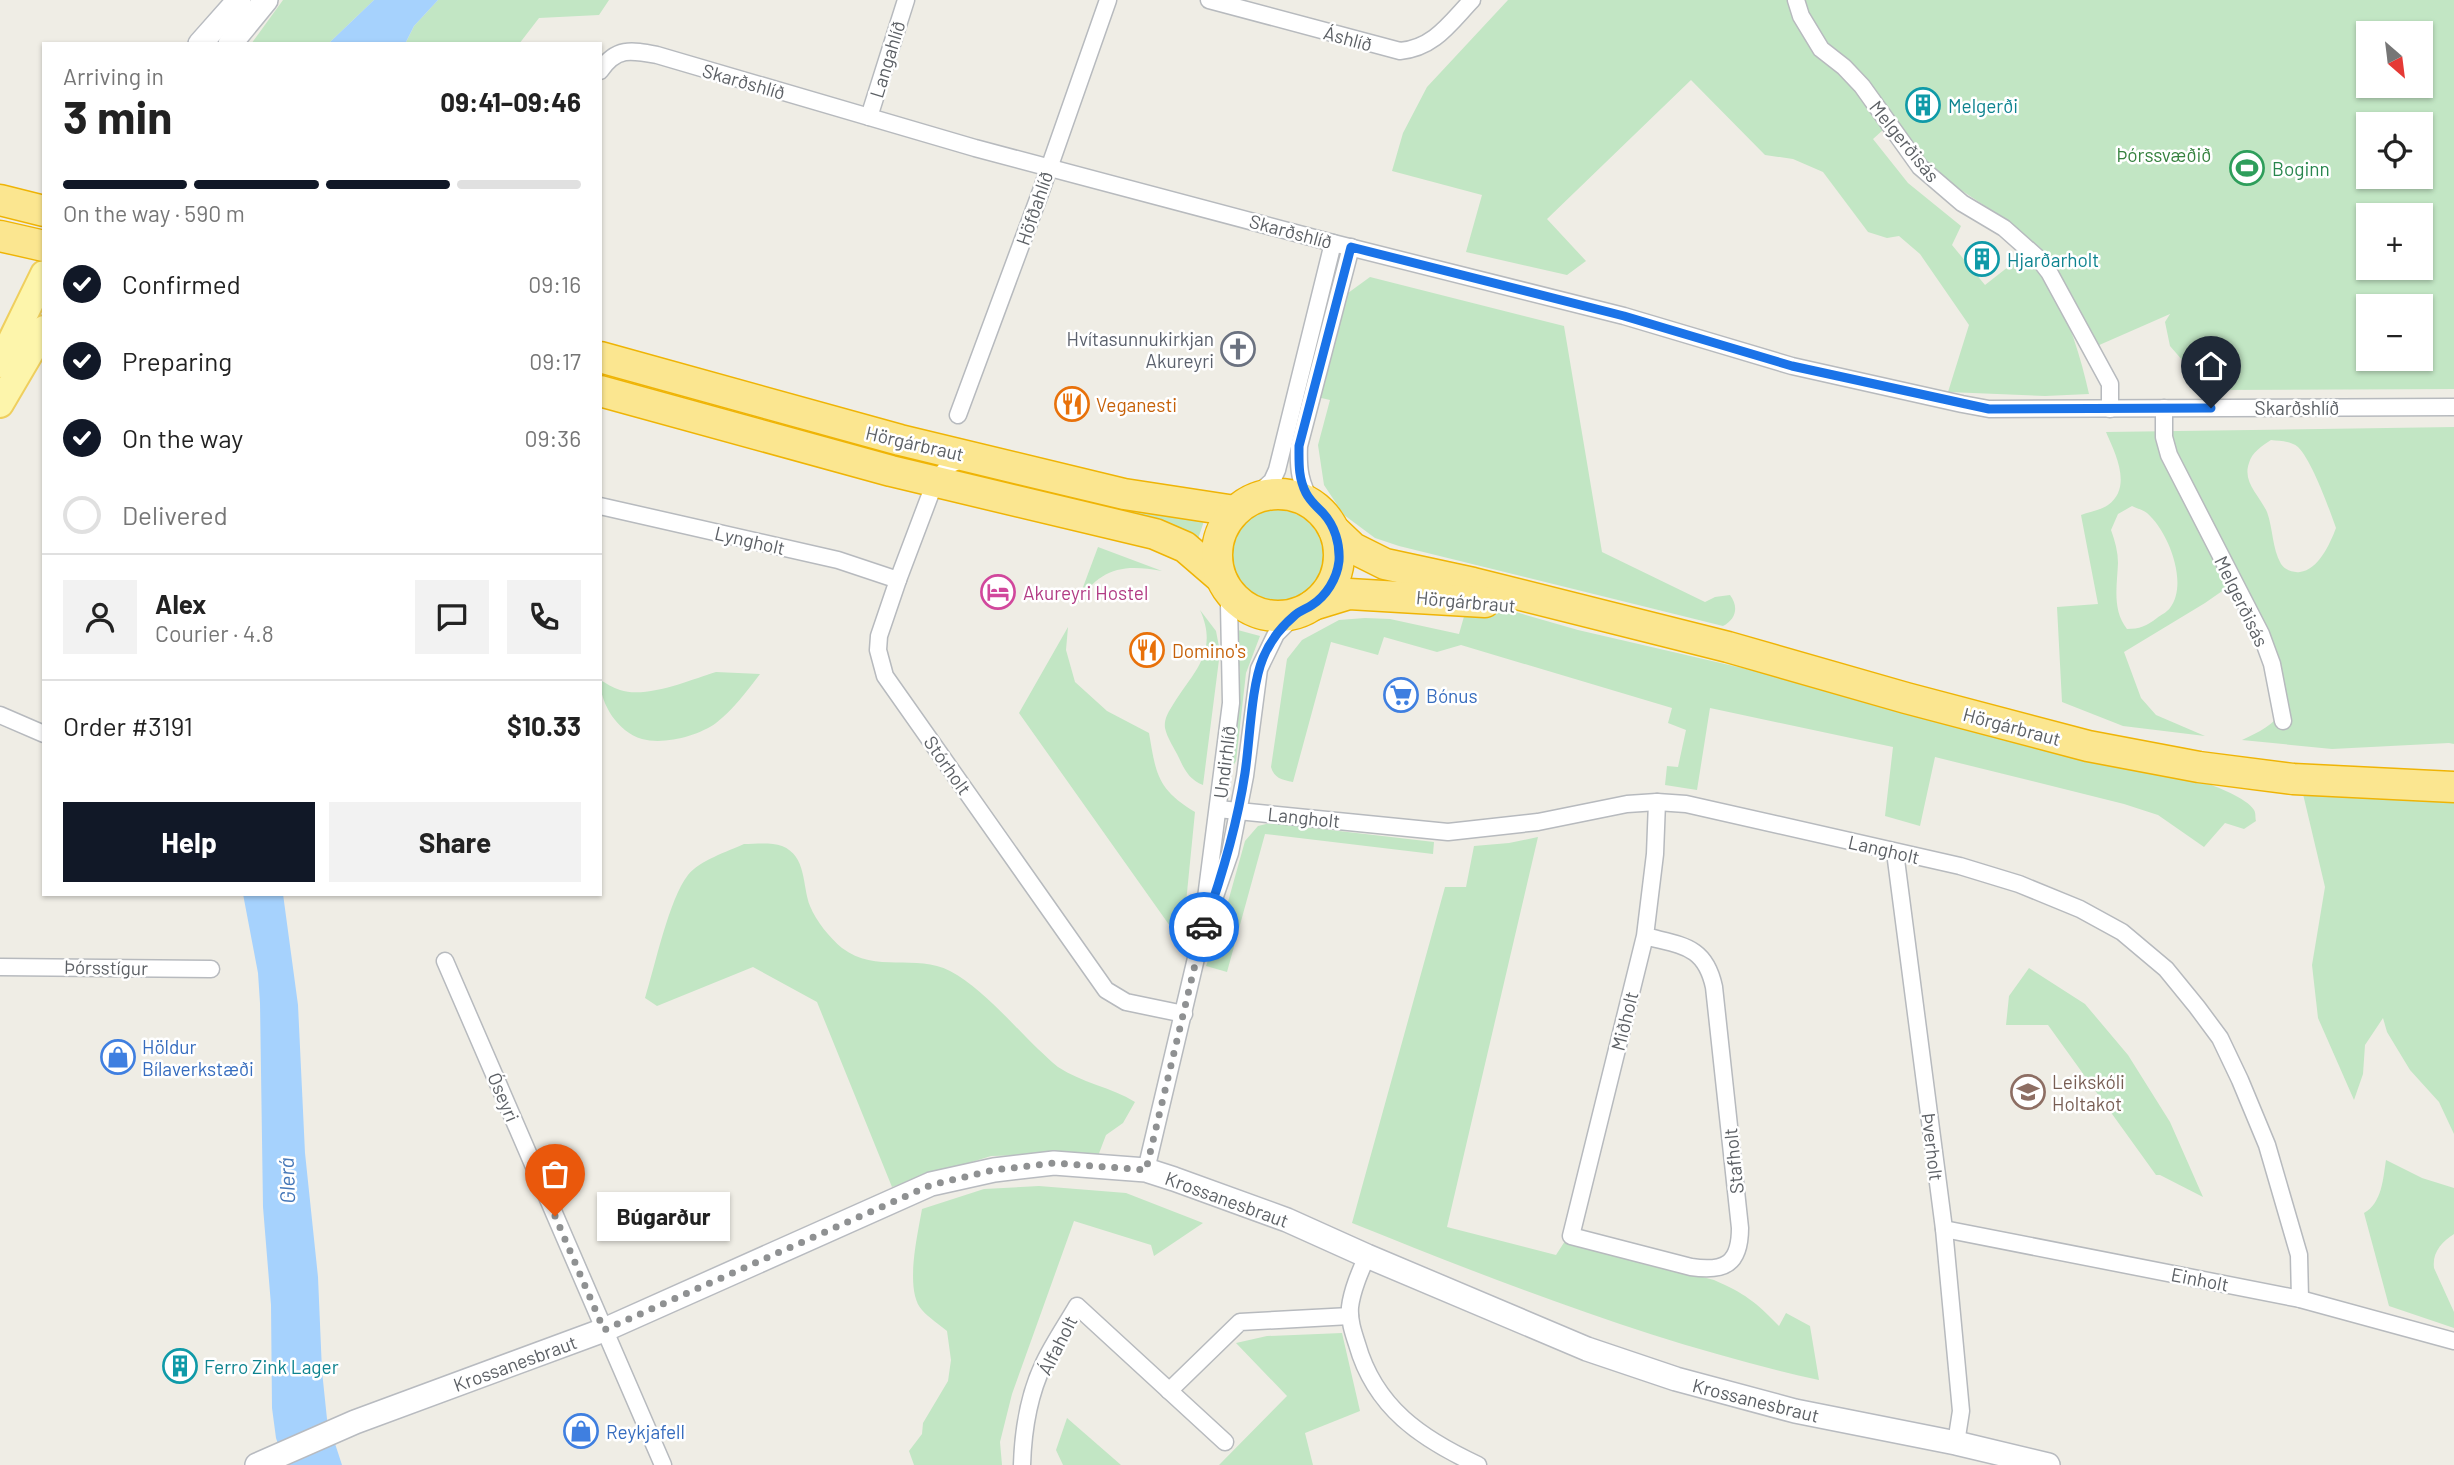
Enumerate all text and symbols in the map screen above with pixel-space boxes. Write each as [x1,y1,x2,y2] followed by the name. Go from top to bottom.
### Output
[864,18,910,100] street label: Langahlíð
[1321,20,1375,56] street label: Áshlíð
[2356,21,2432,98] north arrow
[2356,21,2433,371] map controls
[700,58,788,104] street label: Skarðshlíð
[63,62,164,90] text: Arriving in
[440,86,581,117] text: 09:41–09:46
[1904,86,1942,124] building icon: Melgerði
[63,88,172,143] text: 3 min
[1948,94,2018,117] place label: Melgerði
[1865,96,1945,186] street label: Melgerðisás
[2356,112,2433,189] button: locate
[2117,143,2211,166] park label: Þórssvæðið
[2228,149,2266,187] sports icon: Boginn
[2272,157,2330,180] place label: Boginn
[1011,168,1057,248] street label: Höfðahlíð
[63,199,245,227] text: On the way · 590 m
[2356,203,2433,280] button: +
[1247,209,1335,253] street label: Skarðshlíð
[1963,240,2001,278] building icon: Hjarðarholt
[2007,248,2099,271] place label: Hjarðarholt
[63,265,101,303] icon: check
[122,268,241,299] text: Confirmed
[528,270,581,298] text: 09:16
[2356,294,2433,371] button: −
[1067,327,1214,372] place label: Hvítasunnukirkjan Akureyri
[1219,330,1257,368] church icon: Hvítasunnukirkjan Akureyri
[2181,336,2241,408] pin
[63,342,101,380] icon: check
[122,345,232,376] text: Preparing
[529,347,581,375] text: 09:17
[2192,347,2230,385] icon: home
[1053,385,1091,423] restaurant icon: Veganesti
[1096,393,1177,416] place label: Veganesti
[2255,396,2339,419] street label: Skarðshlíð
[63,419,101,457] icon: check
[864,421,966,465] street label: Hörgárbraut
[122,422,243,453] text: On the way
[525,424,581,452] text: 09:36
[122,499,228,530] text: Delivered
[713,521,787,559] street label: Lyngholt
[2210,552,2274,650] street label: Melgerðisás
[979,573,1017,611] hotel icon: Akureyri Hostel
[63,580,137,654] button: person
[415,580,489,654] button: chat
[507,580,581,654] button: phone
[1023,581,1148,604] place label: Akureyri Hostel
[1415,585,1517,617] street label: Hörgárbraut
[155,588,206,619] text: Alex
[155,619,274,647] text: Courier · 4.8
[1128,631,1166,669] restaurant icon: Domino's
[1172,639,1246,662] place label: Domino's
[1382,676,1420,714] supermarket icon: Bónus
[1426,684,1478,707] place label: Bónus
[1961,702,2063,750] street label: Hörgárbraut
[63,710,193,741] text: Order #3191
[507,710,581,741] text: $10.33
[1208,724,1240,800] street label: Undirhlíð
[919,731,977,799] street label: Stórholt
[63,802,315,882] button: Help
[329,802,581,882] button: Share
[1267,802,1341,832] street label: Langholt
[1846,830,1922,868] street label: Langholt
[1169,892,1239,962] courier
[1185,908,1223,946] icon: car
[64,955,148,979] street label: Þórsstígur
[1606,989,1642,1053] street label: Miðholt
[142,1035,254,1080] place label: Höldur Bílaverkstæði
[99,1038,137,1076] shop icon: Höldur Bílaverkstæði
[483,1069,525,1125] street label: Óseyri
[2052,1070,2125,1115] place label: Leikskóli Holtakot
[2009,1073,2047,1111] school or university icon: Leikskóli Holtakot
[1917,1112,1949,1182] street label: Þverholt
[1718,1127,1748,1195] street label: Stafholt
[525,1144,585,1216] pin
[536,1155,574,1193] icon: bag
[273,1157,299,1204] water label: Glerá
[1162,1166,1292,1232] street label: Krossanesbraut
[597,1192,730,1240] callout: Búgarður
[616,1202,711,1230] text: Búgarður
[2169,1262,2231,1296] street label: Einholt
[1032,1311,1082,1379] street label: Álfaholt
[450,1330,580,1396] street label: Krossanesbraut
[161,1347,199,1385] building icon: Ferro Zink Lager
[204,1355,339,1378] place label: Ferro Zink Lager
[1690,1373,1822,1427] street label: Krossanesbraut
[562,1412,600,1450] shop icon: Reykjafell
[606,1420,685,1443] place label: Reykjafell

